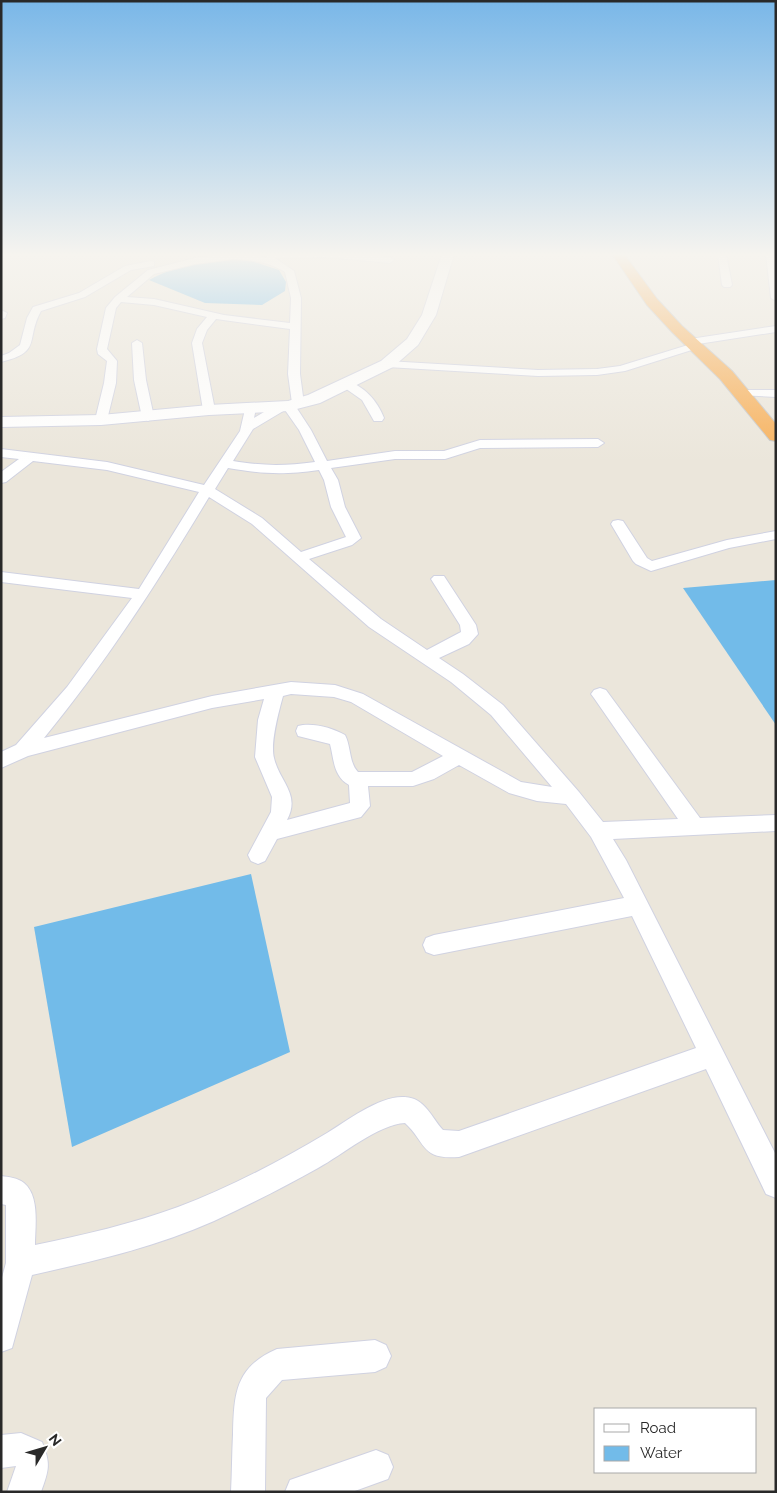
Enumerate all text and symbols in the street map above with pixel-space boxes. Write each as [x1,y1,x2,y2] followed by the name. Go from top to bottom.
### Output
[594,1408,757,1473] legend
[640,1419,676,1437] text: Road
[20,1423,70,1473] north arrow
[46,1431,65,1449] text: N
[640,1444,683,1462] text: Water

